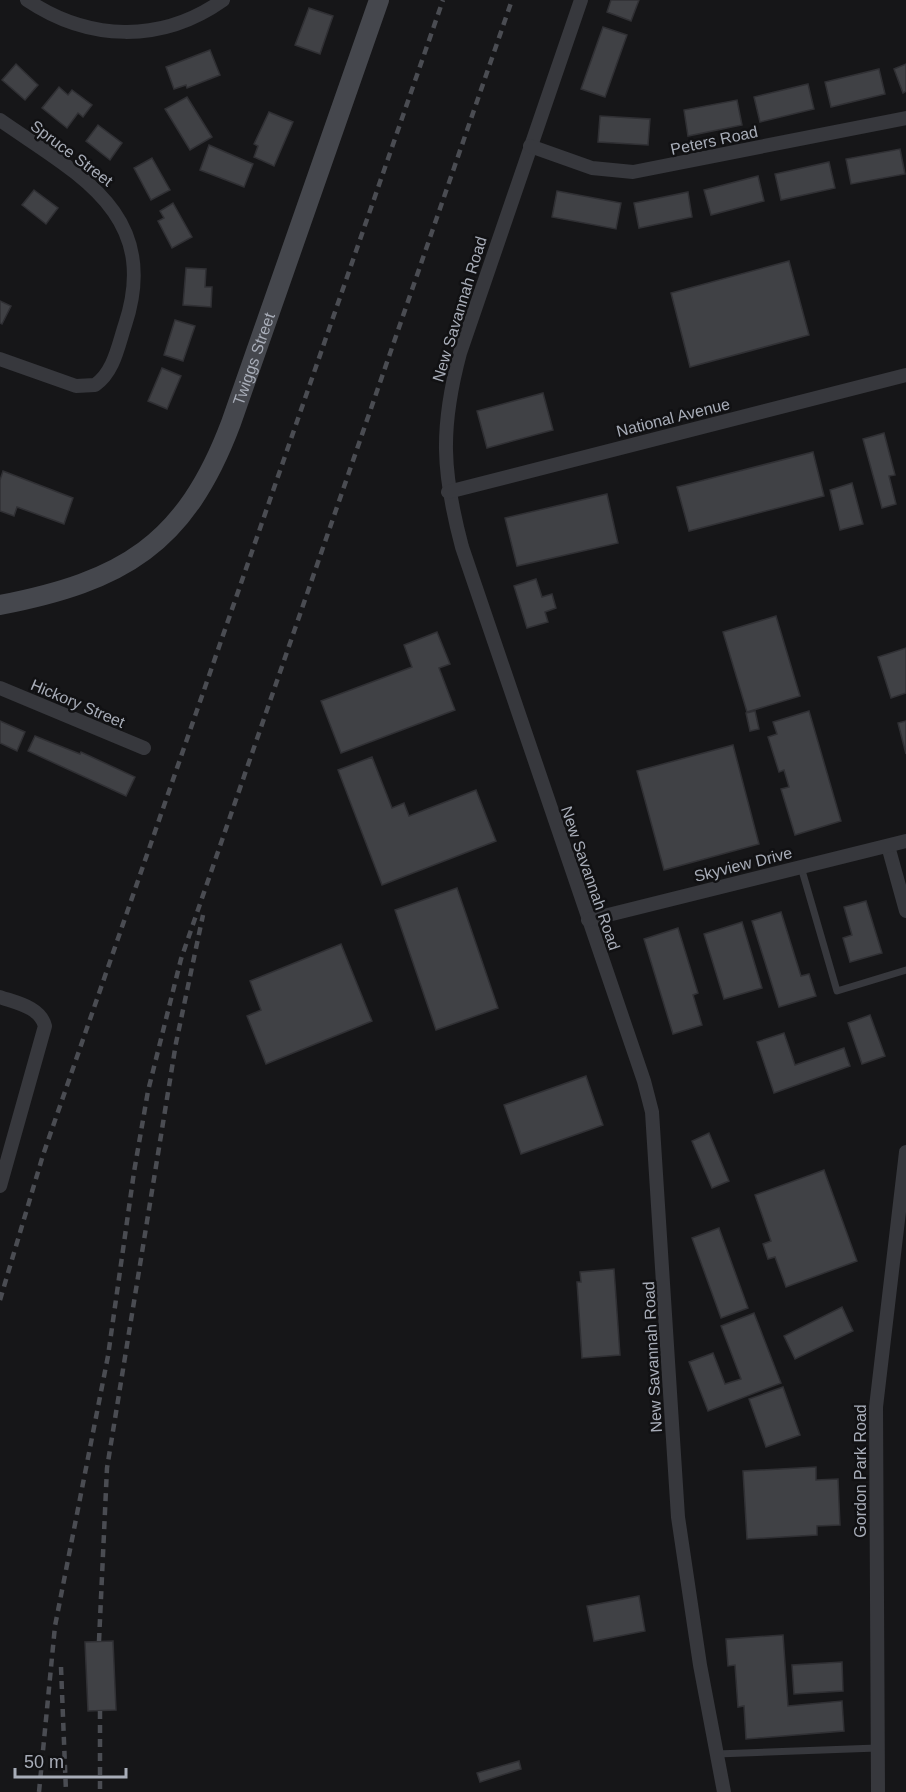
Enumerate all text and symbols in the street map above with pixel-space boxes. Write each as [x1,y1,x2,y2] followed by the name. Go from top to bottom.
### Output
[28,117,116,190] street label: Spruce Street
[669,123,759,158] street label: Peters Road
[429,234,490,384] street label: New Savannah Road
[230,310,278,408] street label: Twiggs Street
[615,395,732,440] street label: National Avenue
[28,676,128,731] street label: Hickory Street
[558,804,623,952] street label: New Savannah Road
[692,844,794,885] street label: Skyview Drive
[640,1281,665,1433] street label: New Savannah Road
[852,1404,869,1538] street label: Gordon Park Road
[15,1741,126,1779] scale bar
[24,1752,64,1772] text: 50 m

